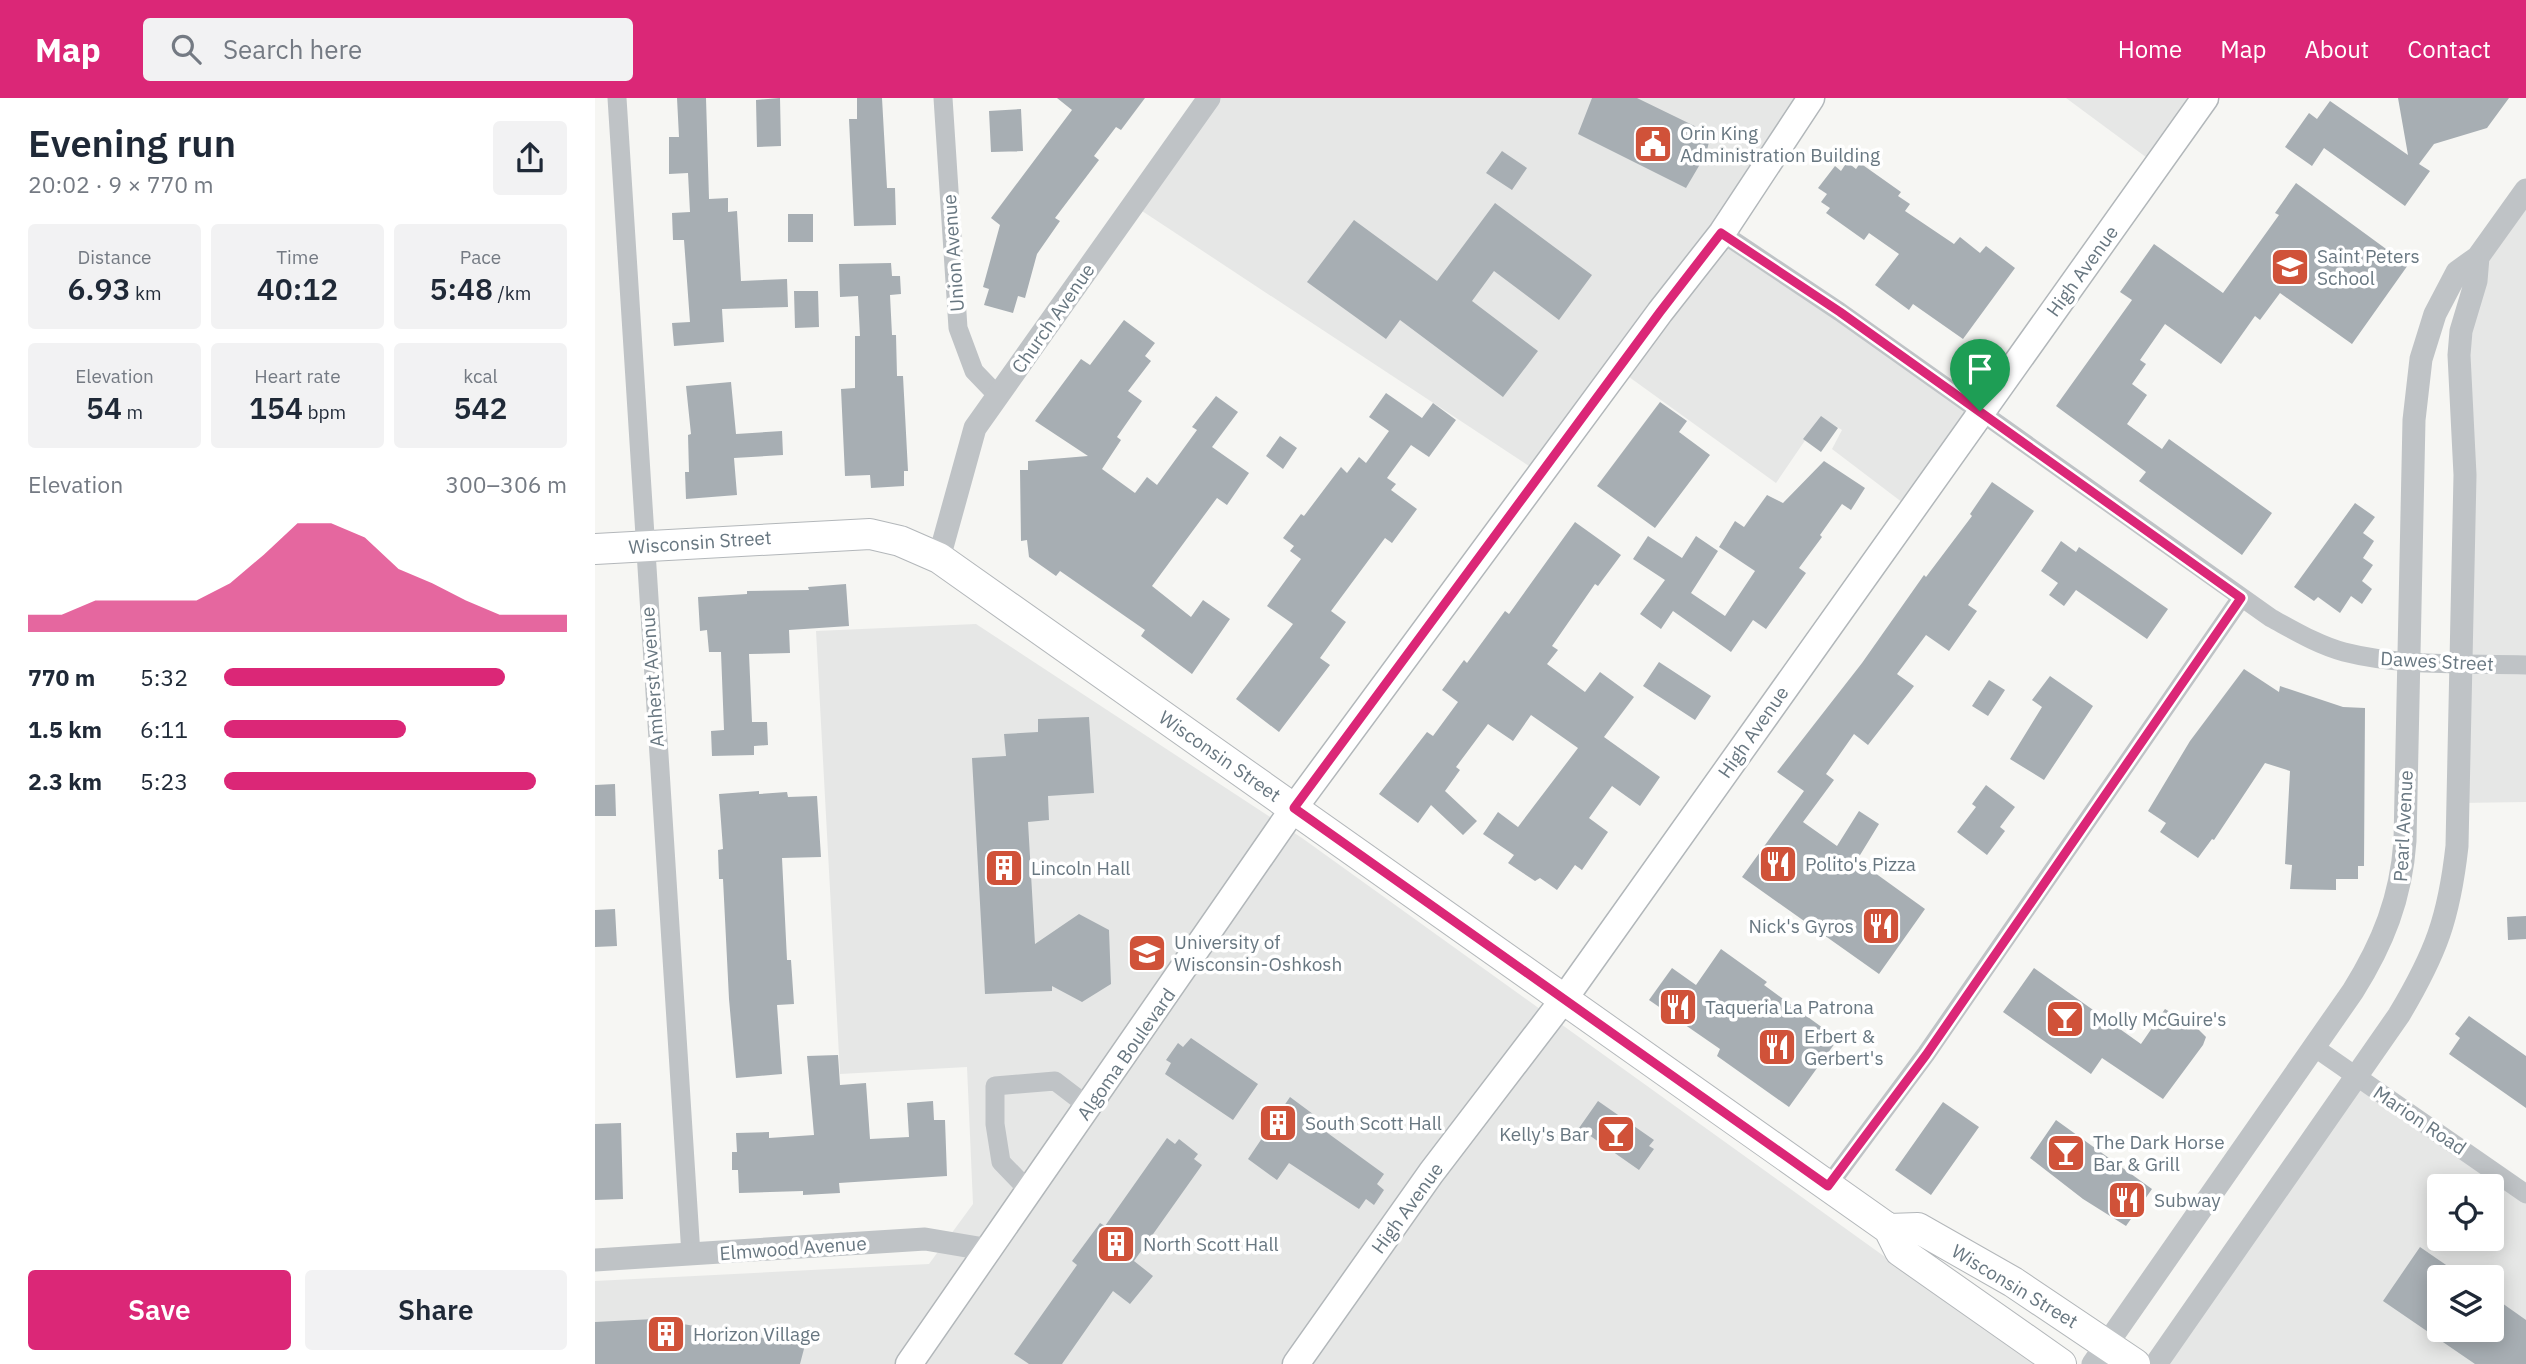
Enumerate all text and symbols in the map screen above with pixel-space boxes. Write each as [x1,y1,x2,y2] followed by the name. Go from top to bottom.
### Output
[143,18,633,81] search box
[35,28,101,71] text: Map
[167,30,205,68] icon: search
[223,32,362,66] text: Search here
[2118,33,2182,65] text: Home
[2220,33,2266,65] text: Map
[2304,33,2369,65] text: About
[2407,33,2491,65] text: Contact
[28,118,236,167] text: Evening run
[493,121,567,195] button: share
[1680,121,1880,167] place label: Orin King Administration Building
[1632,123,1674,165] public building icon: Orin King Administration Building
[28,169,214,199] text: 20:02 · 9 × 770 m
[937,193,969,313] street label: Union Avenue
[2041,221,2123,321] street label: High Avenue
[2317,244,2420,290] place label: Saint Peters School
[77,245,152,269] text: Distance
[276,245,319,269] text: Time
[460,245,501,269] text: Pace
[2269,246,2311,288] school or university icon: Saint Peters School
[1006,258,1100,378] street label: Church Avenue
[67,269,130,308] text: 6.93
[257,269,338,308] text: 40:12
[430,269,493,308] text: 5:48
[130,281,162,305] text: km
[493,281,531,305] text: /km
[1950,339,2010,411] pin
[1961,350,1999,388] icon: arrive
[75,364,154,388] text: Elevation
[254,364,341,388] text: Heart rate
[463,364,498,388] text: kcal
[86,388,122,427] text: 54
[249,388,303,427] text: 154
[454,388,508,427] text: 542
[122,400,143,424] text: m
[303,400,346,424] text: bpm
[28,469,123,499] text: Elevation
[445,469,567,499] text: 300–306 m
[628,525,772,559] street label: Wisconsin Street
[635,606,669,748] street label: Amherst Avenue
[2380,646,2494,676] street label: Dawes Street
[28,662,95,692] text: 770 m
[140,662,188,692] text: 5:32
[1713,681,1793,783] street label: High Avenue
[1154,705,1286,807] street label: Wisconsin Street
[28,714,102,744] text: 1.5 km
[140,714,188,744] text: 6:11
[28,766,102,796] text: 2.3 km
[140,766,188,796] text: 5:23
[2388,770,2418,882] street label: Pearl Avenue
[1757,843,1799,885] restaurant icon: Polito's Pizza
[983,847,1025,889] building icon: Lincoln Hall
[1805,852,1916,876] place label: Polito's Pizza
[1031,856,1130,880] place label: Lincoln Hall
[1860,905,1902,947] restaurant icon: Nick's Gyros
[1748,914,1854,938] place label: Nick's Gyros
[1174,930,1342,976] place label: University of Wisconsin-Oshkosh
[1126,932,1168,974] school or university icon: University of Wisconsin-Oshkosh
[1072,983,1180,1125] street label: Algoma Boulevard
[1657,986,1699,1028] restaurant icon: Taqueria La Patrona
[1705,995,1874,1019] place label: Taqueria La Patrona
[2044,998,2086,1040] bar icon: Molly McGuire's
[2092,1007,2227,1031] place label: Molly McGuire's
[1804,1024,1884,1070] place label: Erbert & Gerbert's
[1756,1026,1798,1068] restaurant icon: Erbert & Gerbert's
[2369,1080,2471,1160] street label: Marion Road
[1257,1102,1299,1144] building icon: South Scott Hall
[1305,1111,1442,1135] place label: South Scott Hall
[1595,1113,1637,1155] bar icon: Kelly's Bar
[1499,1122,1589,1146] place label: Kelly's Bar
[2093,1130,2225,1176] place label: The Dark Horse Bar & Grill
[2045,1132,2087,1174] bar icon: The Dark Horse Bar & Grill
[1366,1158,1448,1258] street label: High Avenue
[2427,1174,2504,1342] map controls
[2427,1174,2504,1251] button: locate
[2106,1179,2148,1221] restaurant icon: Subway
[2154,1188,2221,1212] place label: Subway
[1095,1223,1137,1265] building icon: North Scott Hall
[719,1231,867,1265] street label: Elmwood Avenue
[1143,1232,1279,1256] place label: North Scott Hall
[1947,1239,2083,1333] street label: Wisconsin Street
[2427,1265,2504,1342] button: layers
[28,1270,291,1350] button: Save
[305,1270,567,1350] button: Share
[645,1313,687,1355] building icon: Horizon Village
[693,1322,820,1346] place label: Horizon Village

